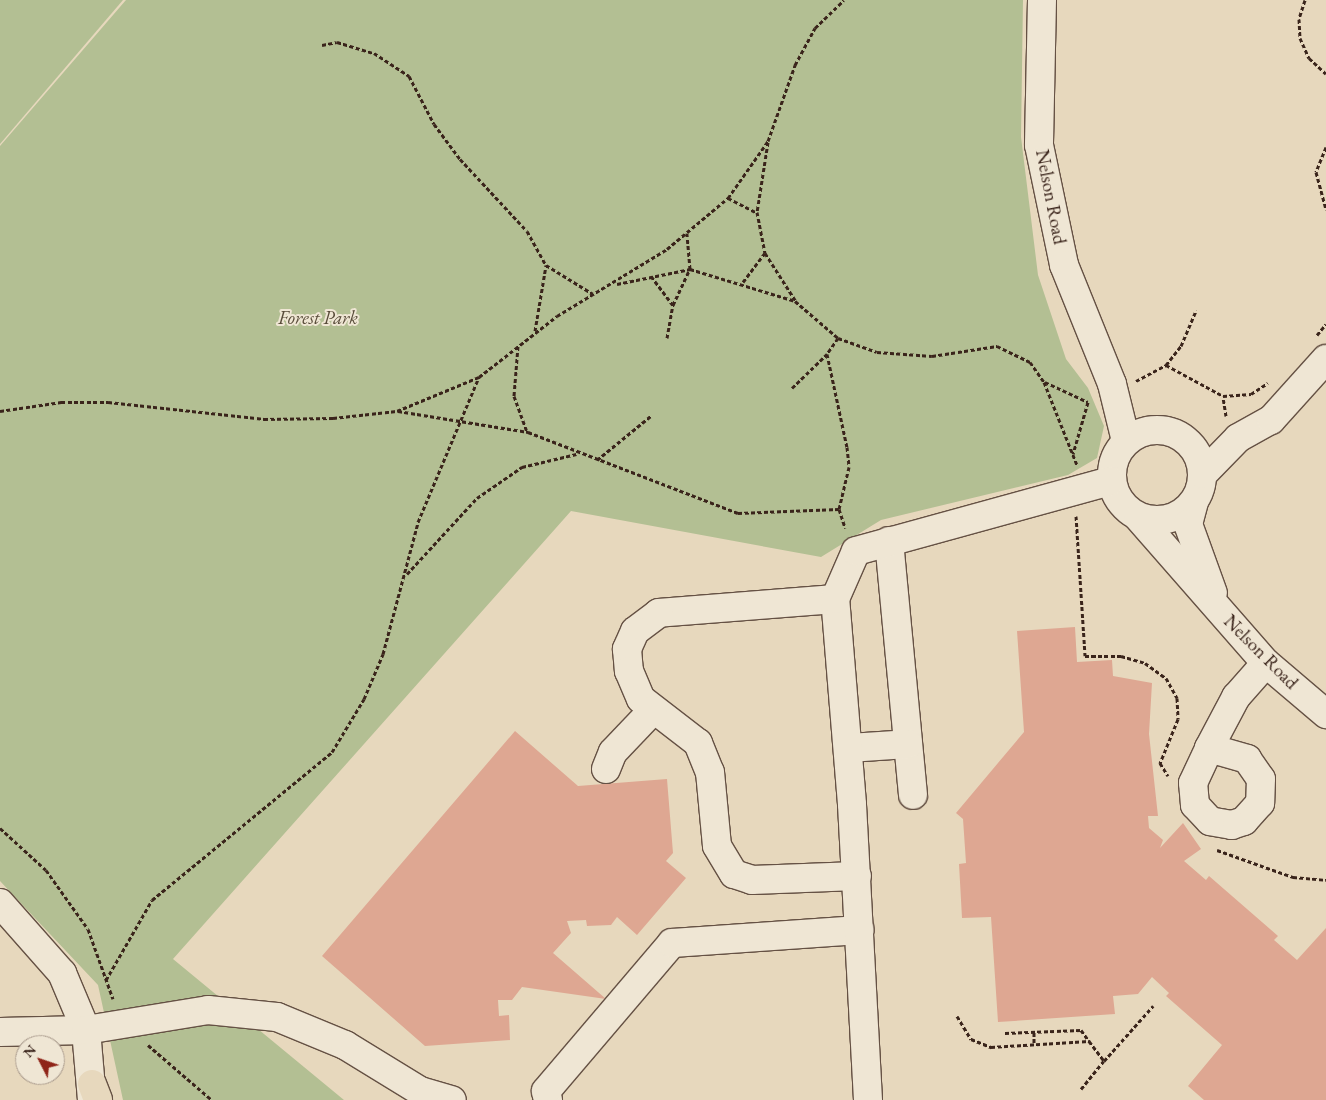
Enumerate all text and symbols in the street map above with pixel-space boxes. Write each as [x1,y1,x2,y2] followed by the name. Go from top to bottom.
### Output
[1031,148,1071,246] street label: Nelson Road
[278,307,358,329] park label: Forest Park
[1219,610,1303,694] street label: Nelson Road
[15,1035,65,1085] north arrow
[19,1041,40,1061] text: N

